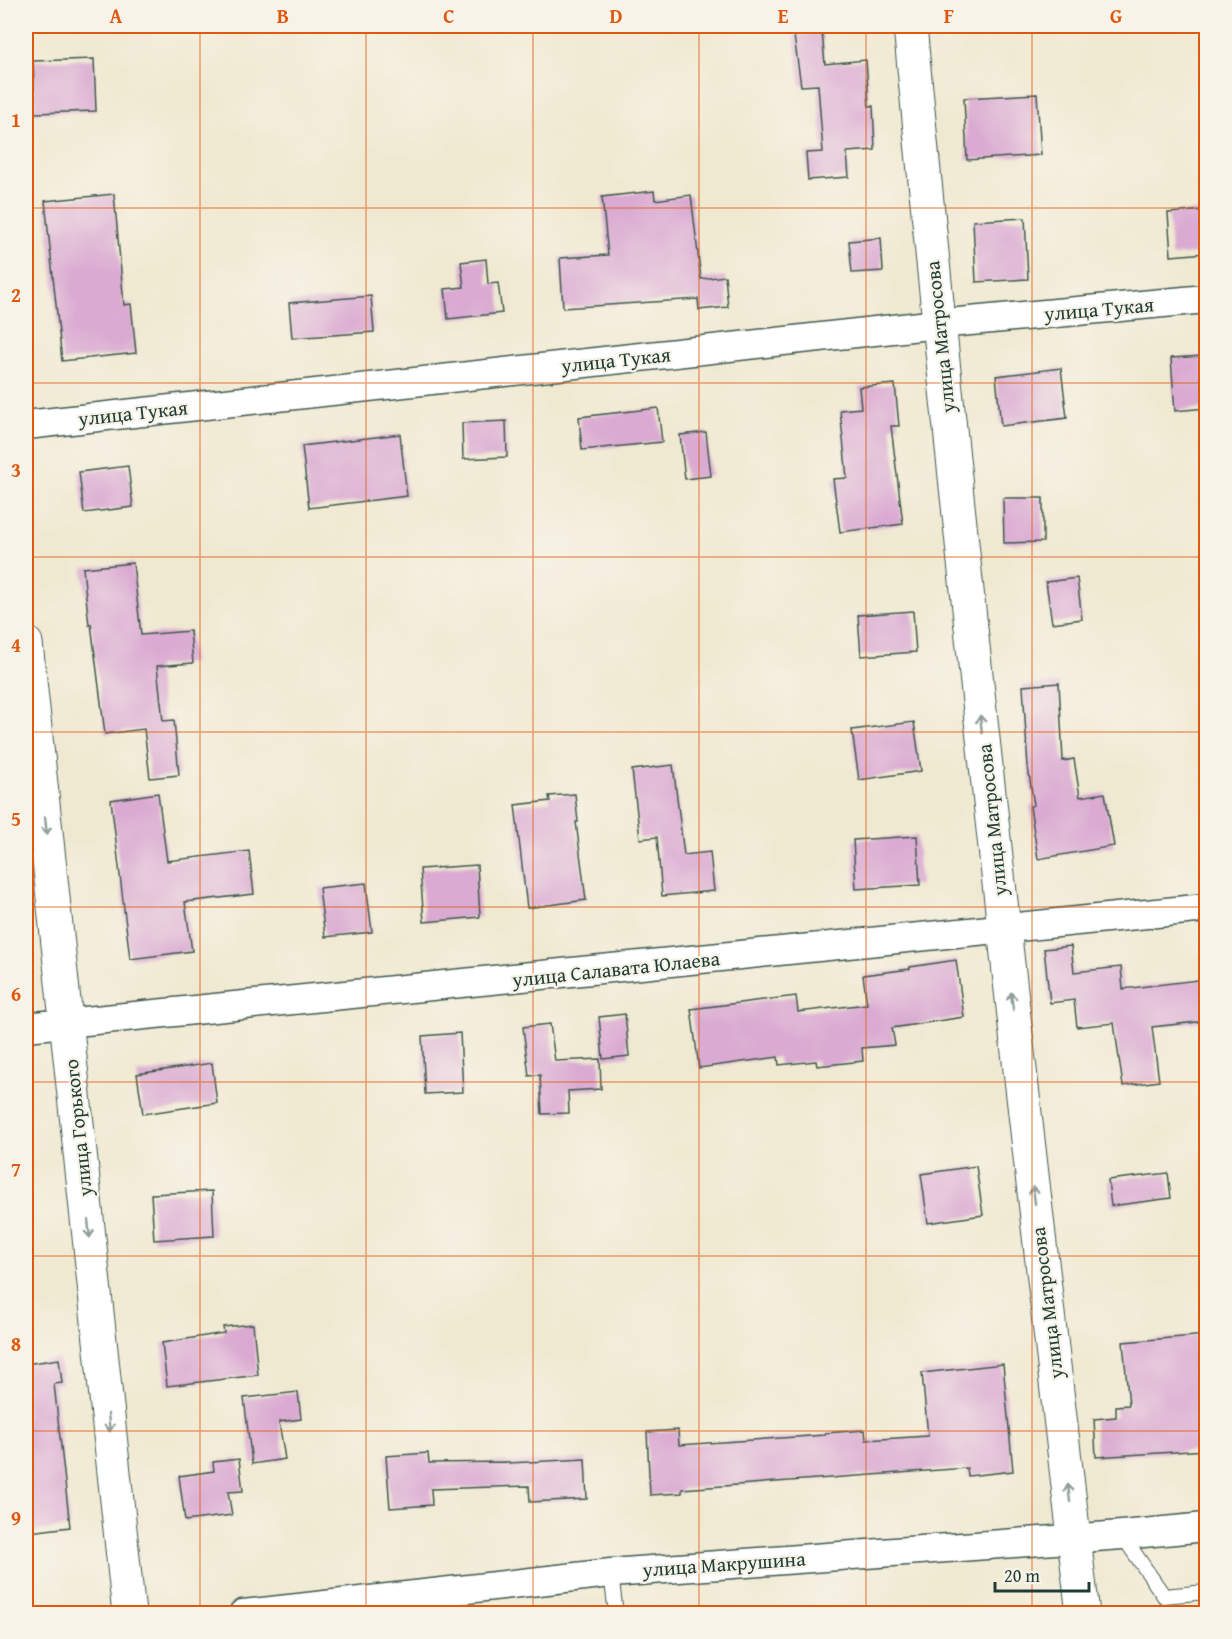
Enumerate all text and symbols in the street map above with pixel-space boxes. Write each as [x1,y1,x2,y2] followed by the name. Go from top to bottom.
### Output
[110,1,123,30] text: A
[277,1,289,30] text: B
[443,1,455,30] text: C
[609,1,623,30] text: D
[778,1,789,30] text: E
[944,1,954,30] text: F
[1110,1,1122,30] text: G
[11,105,21,134] text: 1
[917,259,962,415] street label: улица Матросова
[11,280,21,309] text: 2
[1042,289,1155,328] street label: улица Тукая
[559,339,672,380] street label: улица Тукая
[76,392,189,433] street label: улица Тукая
[11,455,21,484] text: 3
[11,630,21,659] text: 4
[976,714,987,734] one-way arrow
[969,742,1014,898] street label: улица Матросова
[11,804,21,833] text: 5
[40,816,51,836] one-way arrow
[510,943,722,994] street label: улица Салавата Юлаева
[11,979,21,1008] text: 6
[1006,992,1017,1012] one-way arrow
[56,1058,99,1199] street label: улица Горького
[11,1154,21,1183] text: 7
[1029,1185,1040,1205] one-way arrow
[84,1218,95,1238] one-way arrow
[1023,1225,1070,1382] street label: улица Матросова
[11,1329,21,1358] text: 8
[104,1412,115,1432] one-way arrow
[1063,1483,1074,1503] one-way arrow
[11,1503,21,1532] text: 9
[641,1543,807,1584] street label: улица Макрушина
[995,1555,1090,1593] scale bar
[1004,1562,1040,1589] text: 20 m

